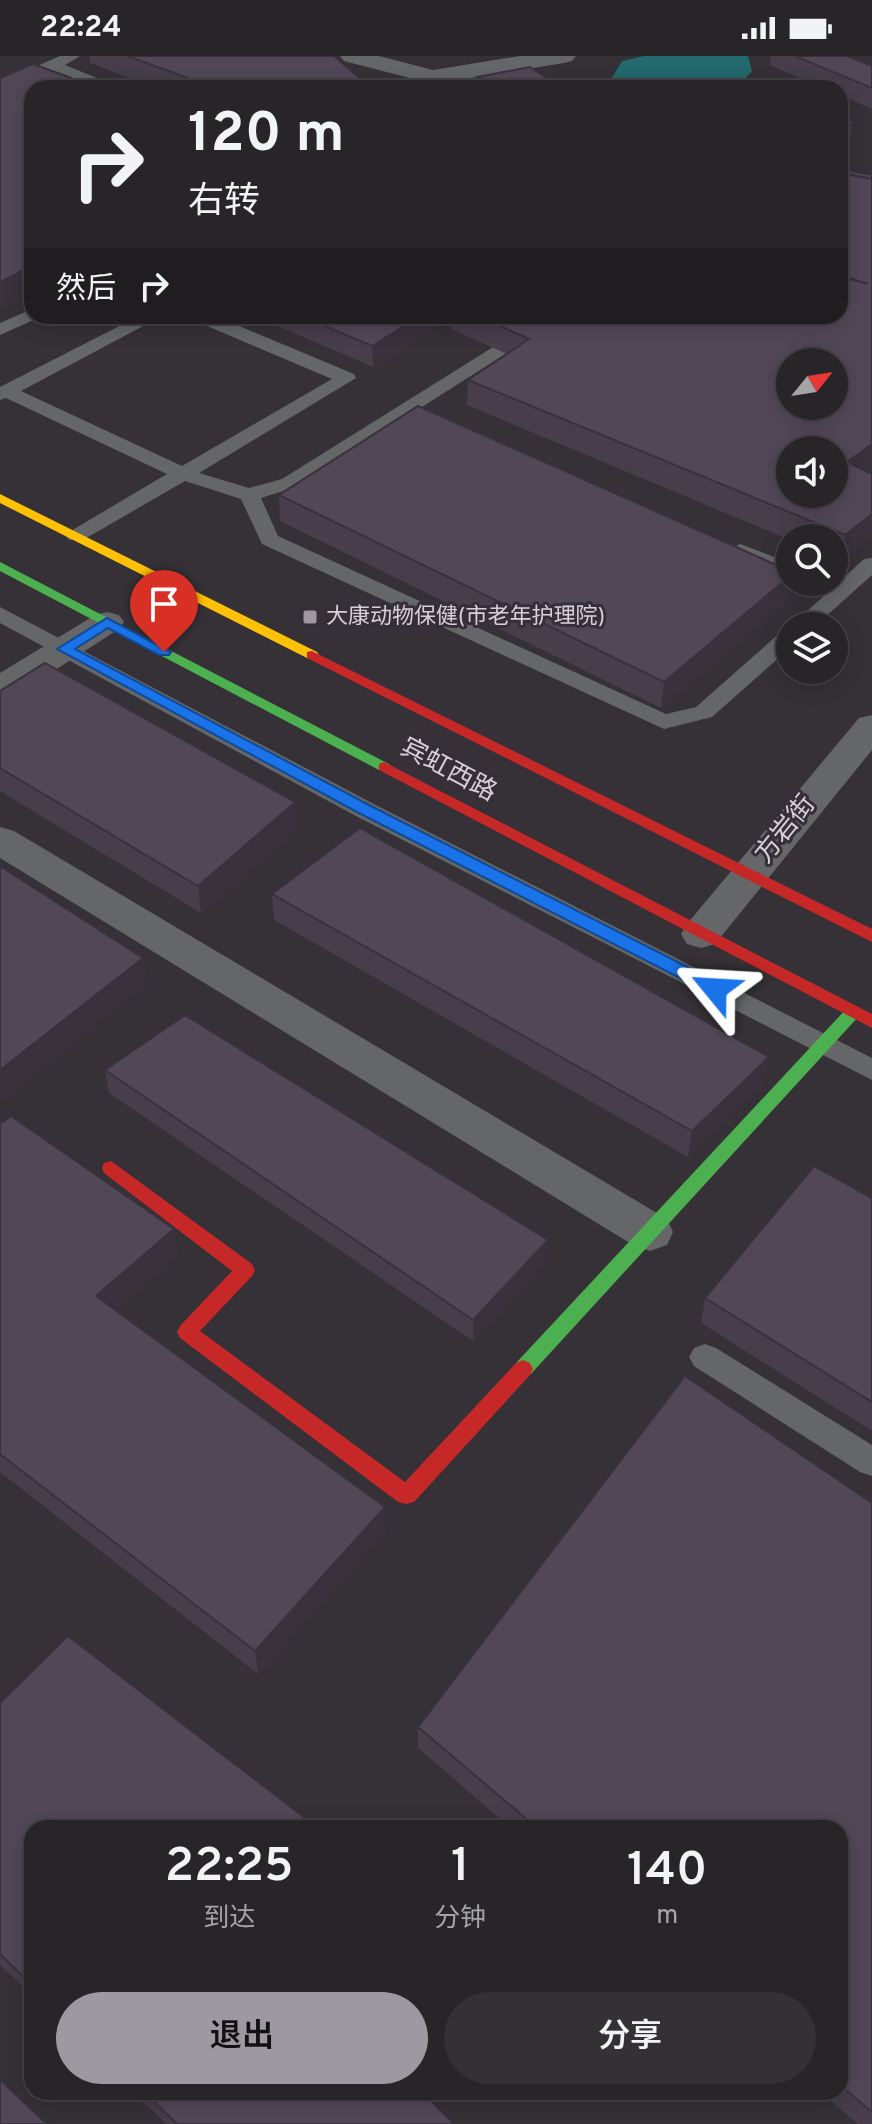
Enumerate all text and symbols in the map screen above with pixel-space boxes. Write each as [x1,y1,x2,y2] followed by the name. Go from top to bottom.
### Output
[40,10,122,47] text: 22:24
[188,101,345,171] text: 120 m
[56,112,160,216] icon: right
[188,180,260,226] text: 右转
[132,264,176,308] icon: right
[56,272,116,309] text: 然后
[776,348,848,420] north arrow
[776,348,848,684] map controls
[776,436,848,508] button: sound
[776,524,848,596] button: search
[130,570,198,652] pin
[142,582,186,626] icon: arrive
[326,604,605,631] place label: 大康动物保健(市老年护理院)
[301,608,319,626] marker: 大康动物保健(市老年护理院)
[776,612,848,684] button: layers
[394,732,502,810] street label: 宾虹西路
[749,789,823,871] street label: 方岩街
[673,947,757,1031] position arrow
[165,1838,294,1898] text: 22:25
[451,1838,470,1898] text: 1
[627,1842,707,1902] text: 140
[656,1900,678,1933] text: m
[203,1903,255,1936] text: 到达
[434,1903,486,1936] text: 分钟
[56,1992,428,2084] button: 退出
[444,1992,816,2084] button: 分享

